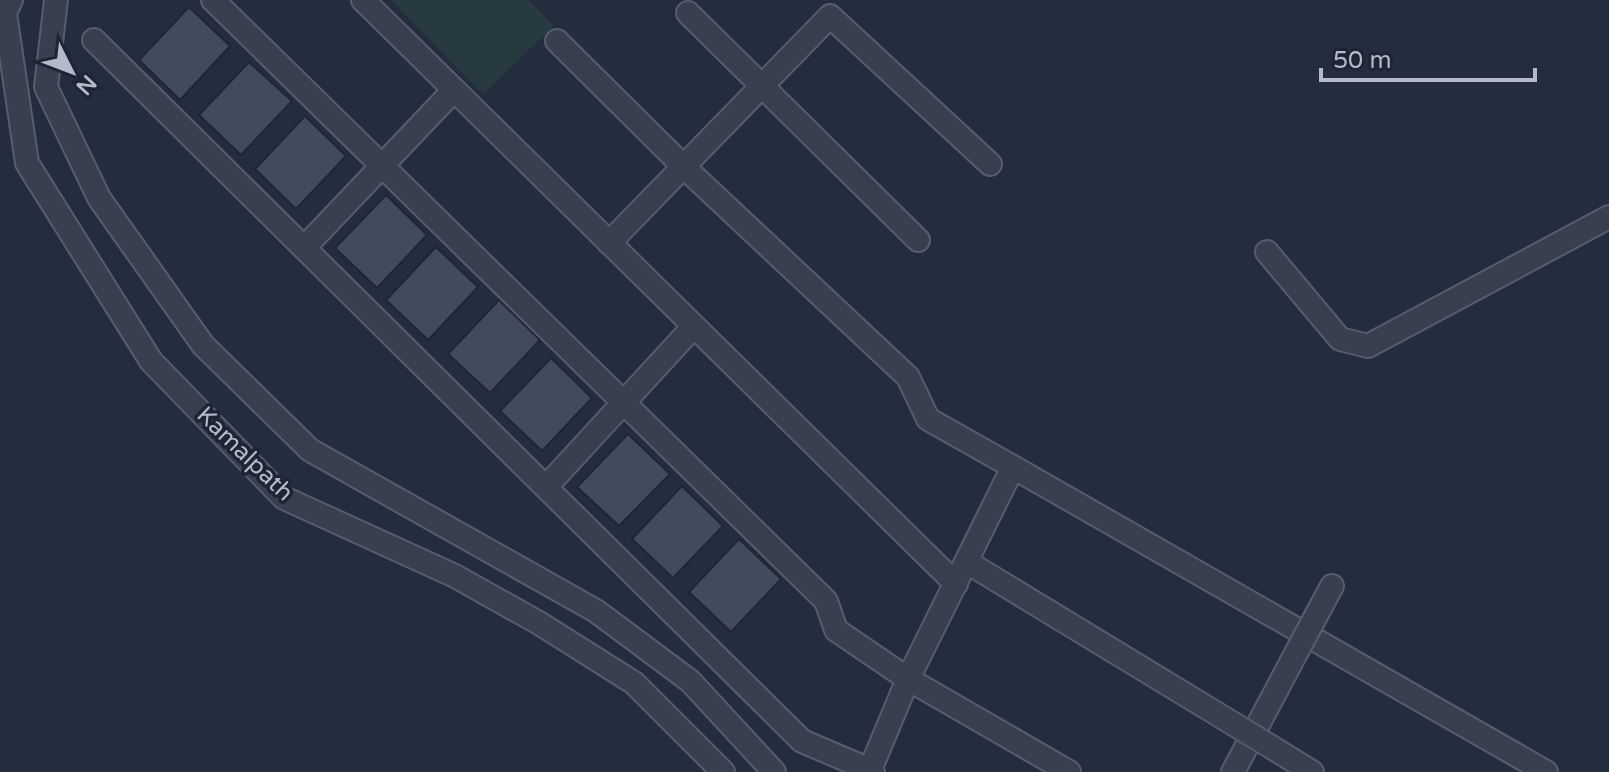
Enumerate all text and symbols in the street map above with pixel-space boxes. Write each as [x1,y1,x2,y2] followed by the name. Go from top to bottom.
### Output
[32,32,112,112] north arrow
[1321,32,1535,82] scale bar
[1333,46,1391,75] text: 50 m
[71,69,102,100] text: N
[191,401,299,507] street label: Kamalpath

